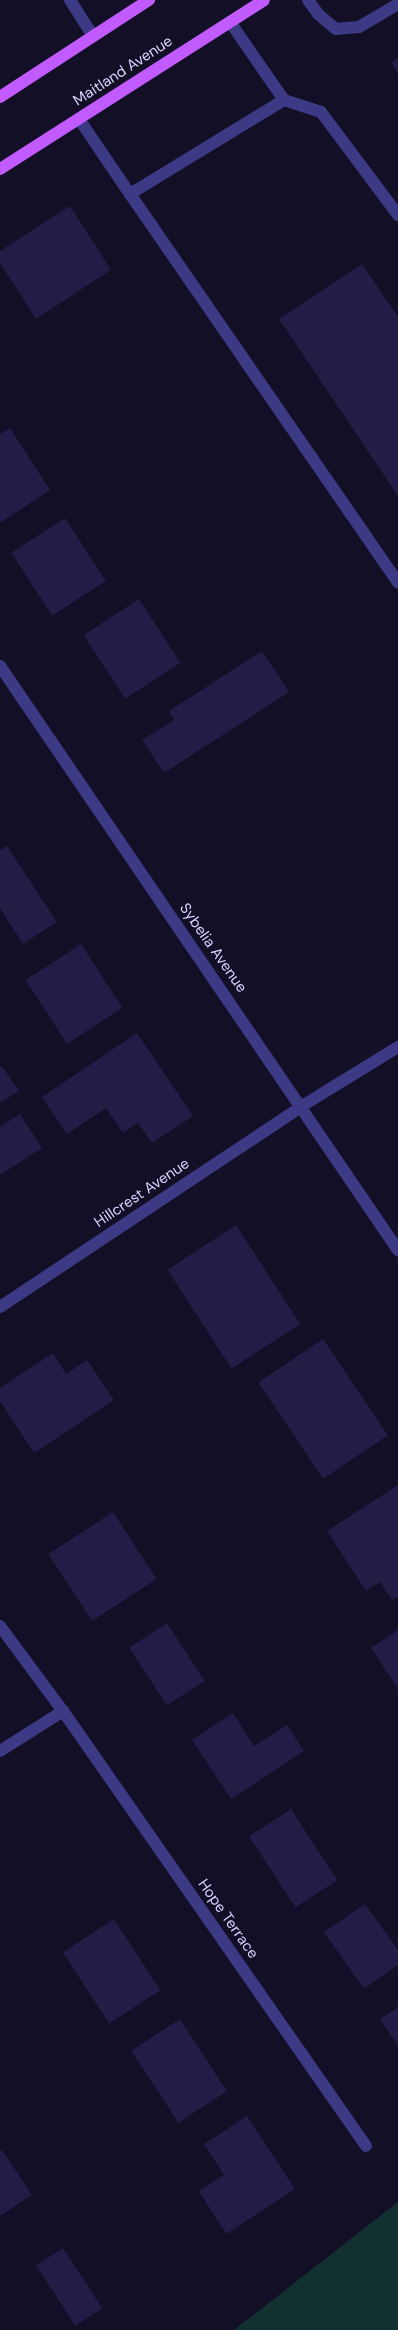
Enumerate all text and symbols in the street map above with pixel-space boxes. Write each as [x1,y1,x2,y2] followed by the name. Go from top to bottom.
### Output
[70,32,176,110] street label: Maitland Avenue
[176,900,250,996] street label: Sybelia Avenue
[91,1155,193,1231] street label: Hillcrest Avenue
[194,1876,262,1962] street label: Hope Terrace

